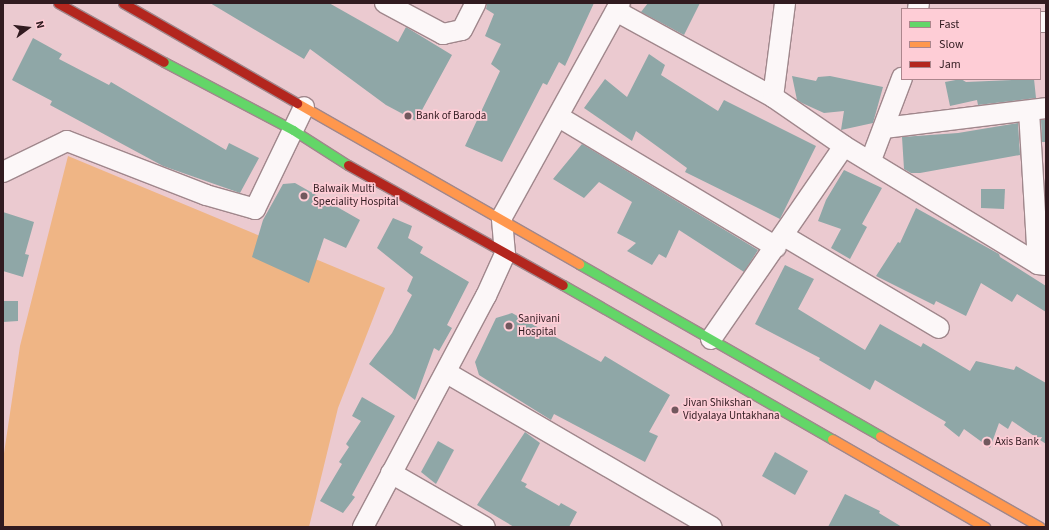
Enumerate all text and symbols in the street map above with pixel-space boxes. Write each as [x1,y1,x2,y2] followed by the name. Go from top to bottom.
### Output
[8,8,48,48] north arrow
[901,8,1041,80] legend
[939,16,959,33] text: Fast
[32,19,48,30] text: N
[939,36,964,53] text: Slow
[939,56,961,73] text: Jam
[416,109,486,123] place label: Bank of Baroda
[403,111,413,121] marker: Bank of Baroda
[313,183,399,209] place label: Balwaik Multi Speciality Hospital
[298,190,310,202] marker: Balwaik Multi Speciality Hospital
[518,313,560,339] place label: Sanjivani Hospital
[503,320,515,332] marker: Sanjivani Hospital
[683,397,780,423] place label: Jivan Shikshan Vidyalaya Untakhana
[670,405,680,415] marker: Jivan Shikshan Vidyalaya Untakhana
[995,435,1039,449] place label: Axis Bank
[982,437,992,447] marker: Axis Bank

